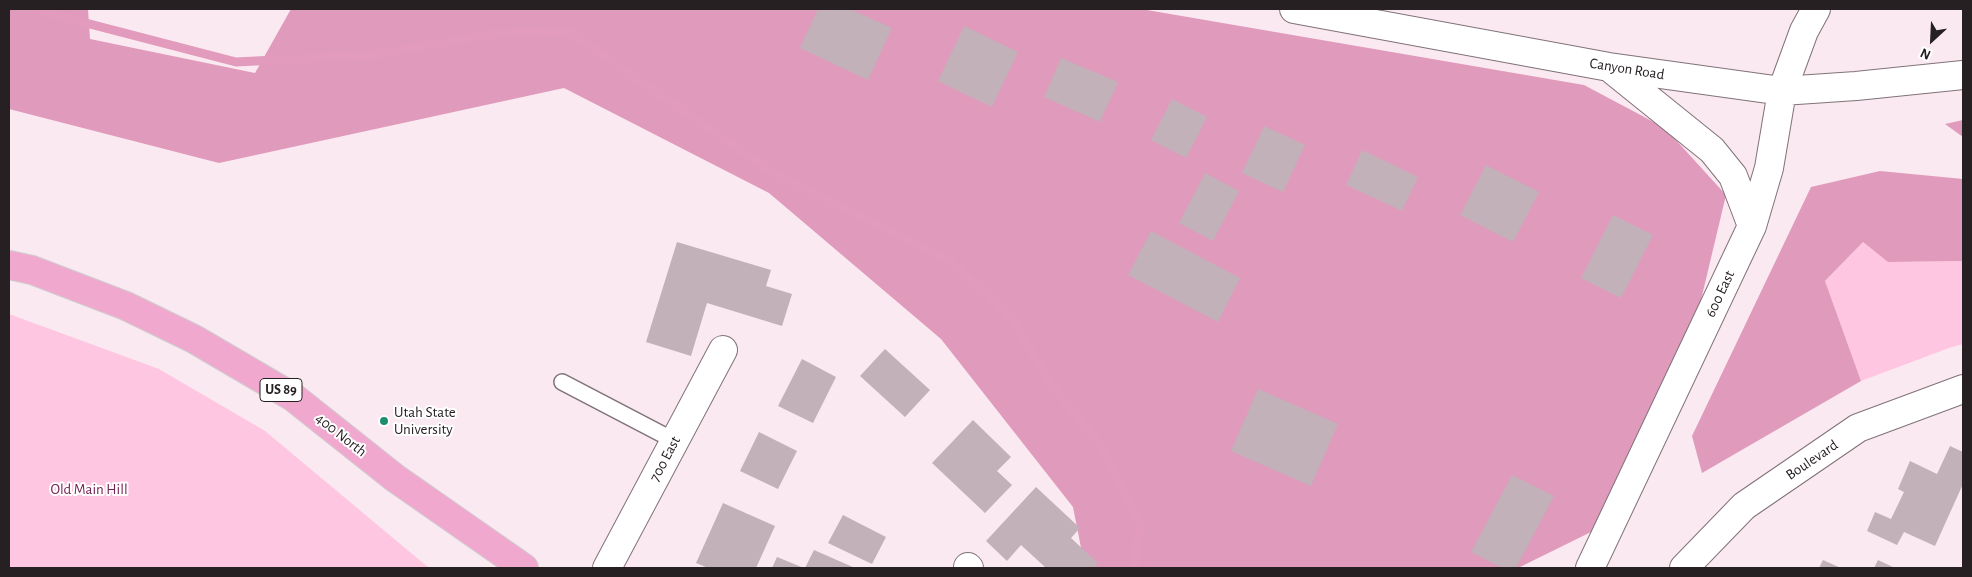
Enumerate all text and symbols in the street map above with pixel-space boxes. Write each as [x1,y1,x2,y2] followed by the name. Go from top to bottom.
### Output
[1907,15,1957,65] north arrow
[1918,45,1933,62] text: N
[1588,54,1666,84] street label: Canyon Road
[1701,268,1739,320] street label: 600 East
[260,378,302,402] road number: US 89
[394,403,456,438] place label: Utah State University
[312,409,370,461] street label: 400 North
[378,415,390,427] marker: Utah State University
[646,433,684,485] street label: 700 East
[1783,436,1841,484] street label: Boulevard
[50,480,128,498] park label: Old Main Hill

